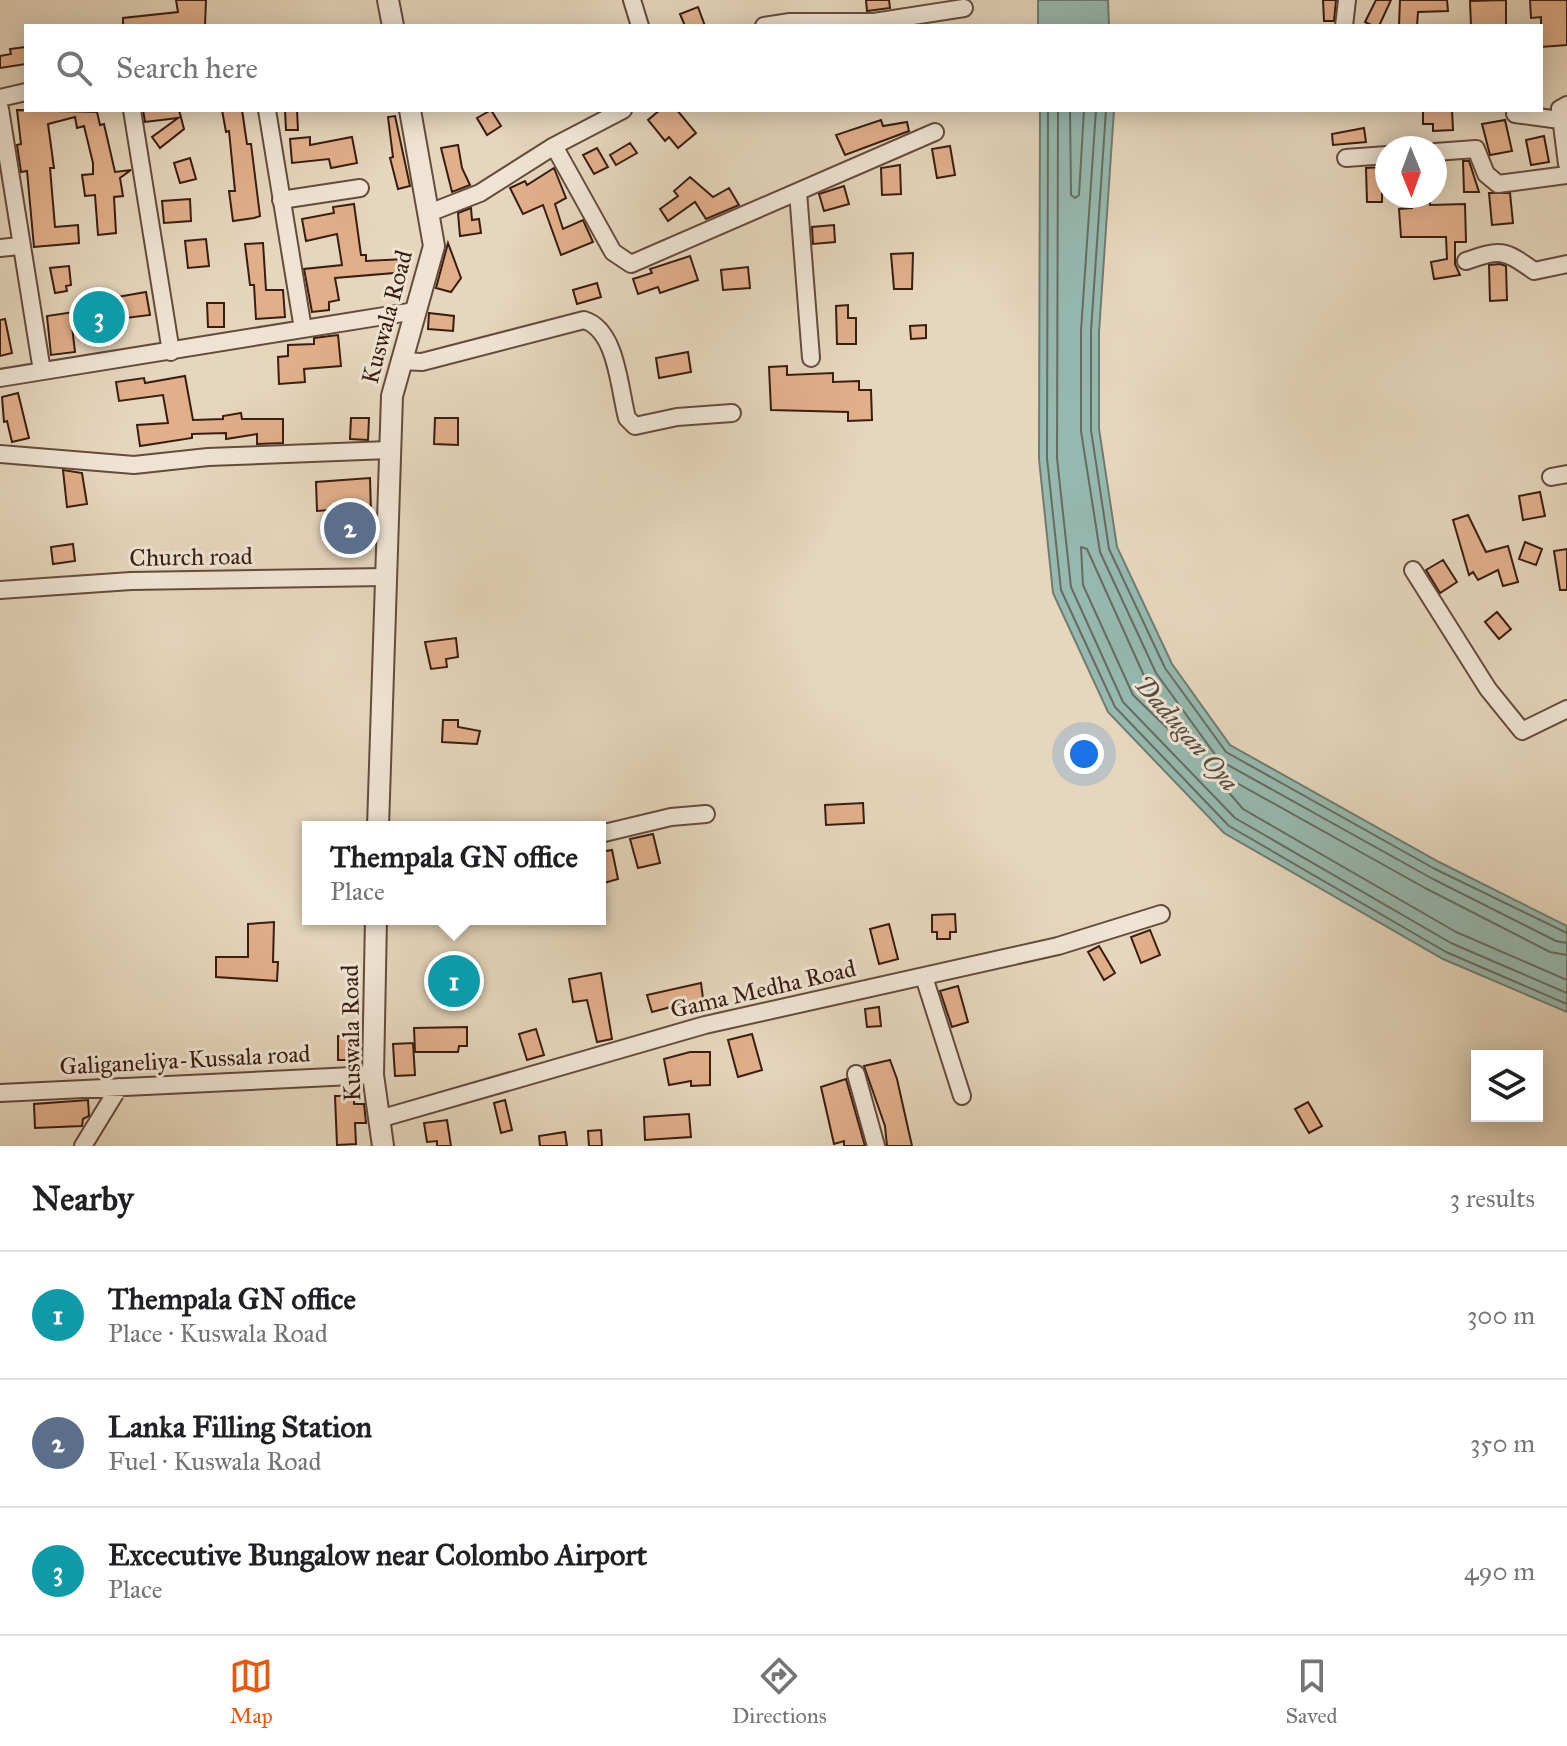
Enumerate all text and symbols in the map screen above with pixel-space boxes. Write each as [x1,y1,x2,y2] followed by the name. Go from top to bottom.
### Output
[24,24,1543,112] search box
[52,46,96,90] icon: search
[116,50,258,86] text: Search here
[1375,136,1447,208] north arrow
[355,247,419,387] street label: Kuswala Road
[73,287,125,347] pin: 3
[324,498,376,558] pin: 2
[129,541,253,573] street label: Church road
[1128,668,1246,798] water label: Dadugan Oya
[1064,734,1104,774] your location
[302,821,606,925] popup
[330,839,578,875] text: Thempala GN office
[330,875,385,907] text: Place
[428,951,480,1011] pin: 1
[667,953,859,1025] street label: Gama Medha Road
[335,964,367,1102] street label: Kuswala Road
[59,1038,311,1082] street label: Galiganeliya-Kussala road
[1471,1050,1543,1122] map controls
[1471,1050,1543,1122] button: layers
[32,1178,134,1219] text: Nearby
[1450,1182,1535,1214] text: 3 results
[108,1281,356,1317] text: Thempala GN office
[53,1299,63,1331] text: 1
[1467,1299,1535,1331] text: 300 m
[108,1317,328,1349] text: Place · Kuswala Road
[108,1409,372,1445] text: Lanka Filling Station
[52,1427,64,1459] text: 2
[1470,1427,1535,1459] text: 350 m
[108,1445,322,1477] text: Fuel · Kuswala Road
[108,1537,647,1573] text: Excecutive Bungalow near Colombo Airport
[53,1555,63,1587] text: 3
[1464,1555,1535,1587] text: 490 m
[108,1573,163,1605] text: Place
[229,1654,273,1729] tab: Map
[732,1654,827,1729] tab: Directions
[1285,1654,1338,1729] tab: Saved

